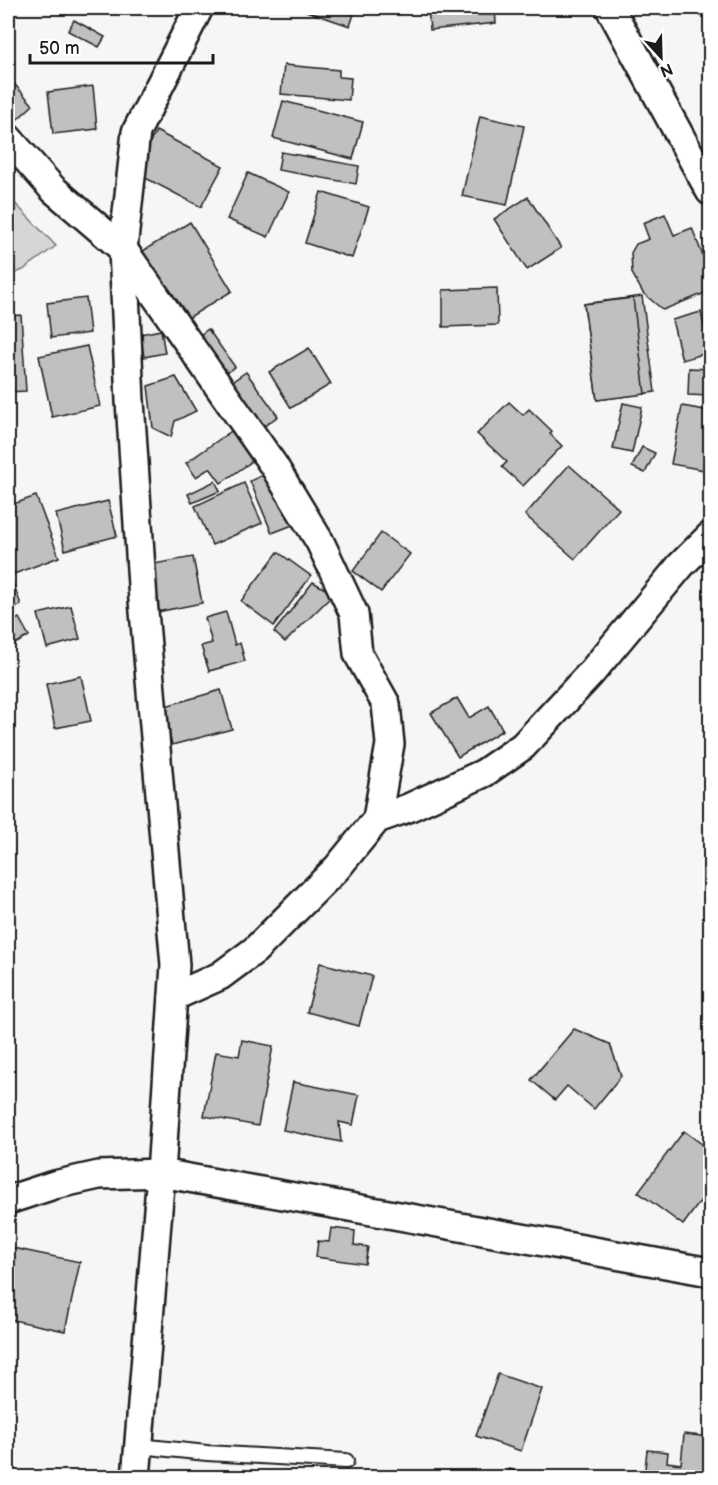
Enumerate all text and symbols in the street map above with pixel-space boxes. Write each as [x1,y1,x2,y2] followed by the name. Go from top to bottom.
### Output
[30,27,213,65] scale bar
[631,27,691,87] north arrow
[39,38,80,59] text: 50 m
[657,58,675,81] text: N

